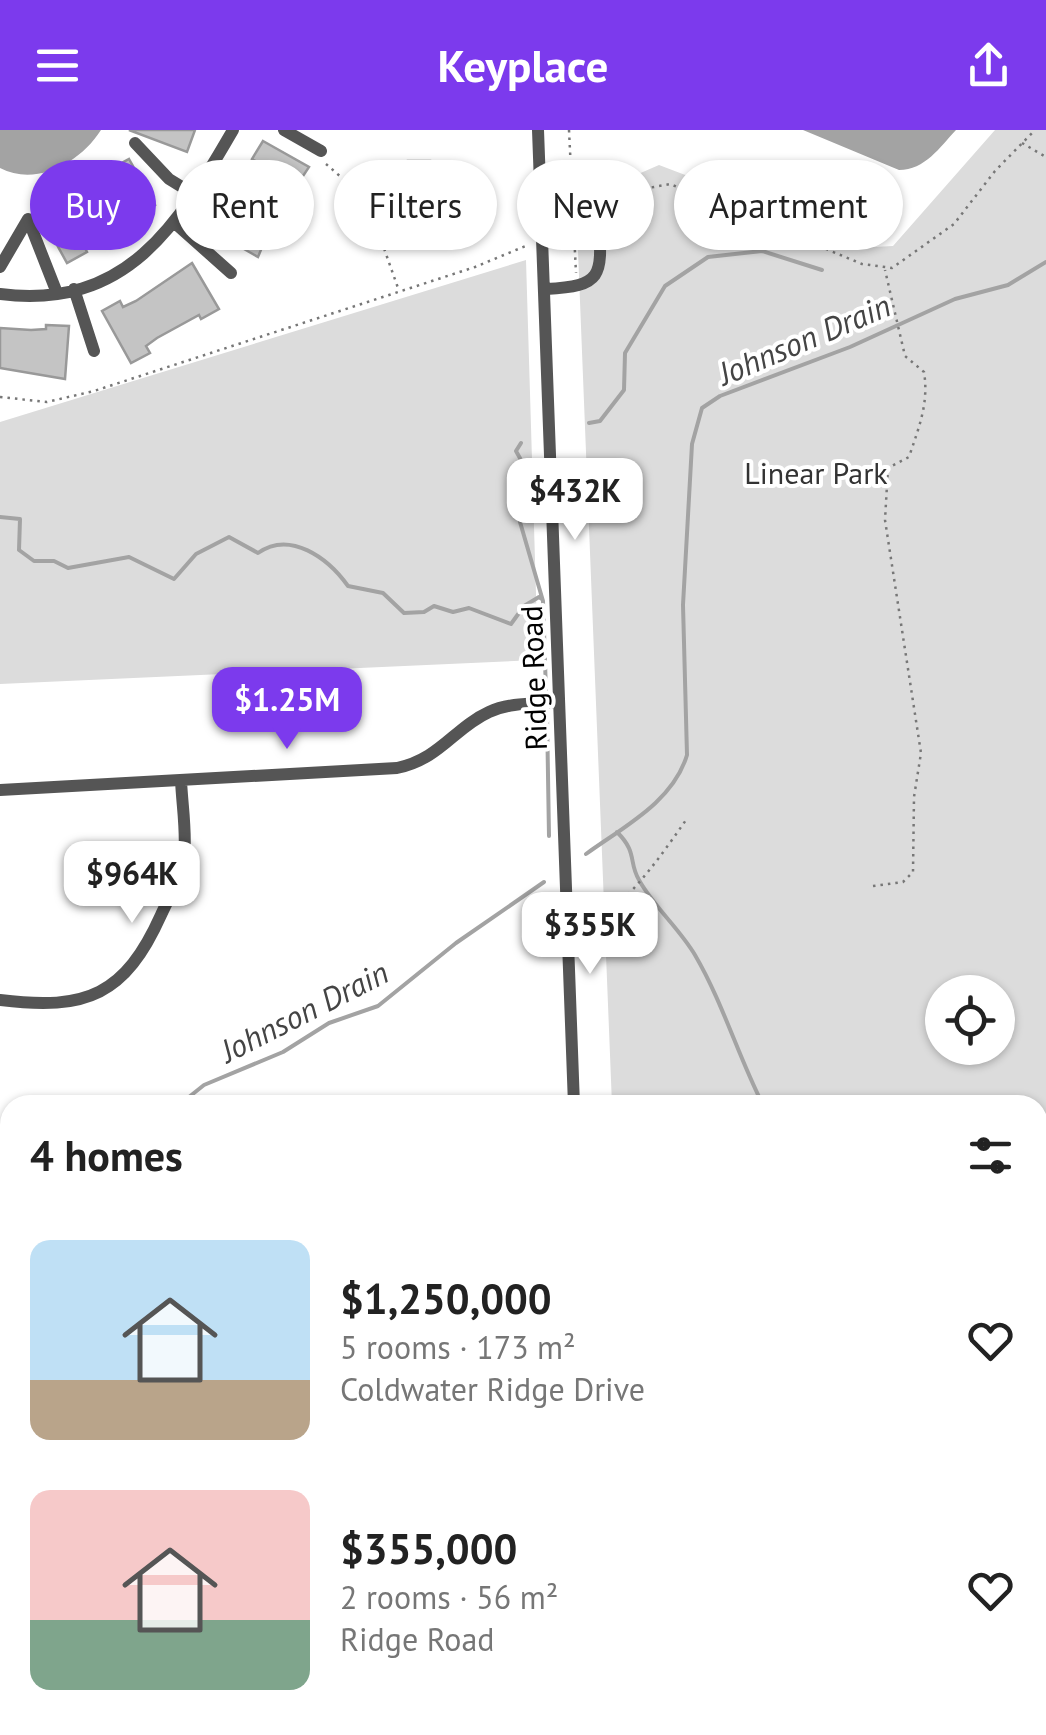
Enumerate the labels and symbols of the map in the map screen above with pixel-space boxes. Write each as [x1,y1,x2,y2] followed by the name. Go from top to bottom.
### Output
[710,284,897,395] water label: Johnson Drain
[744,453,888,492] park label: Linear Park
[505,458,645,543] pin: $432K
[511,605,555,751] street label: Ridge Road
[206,667,368,752] pin: $1.25M
[62,841,202,926] pin: $964K
[520,892,660,977] pin: $355K
[211,951,395,1072] water label: Johnson Drain

